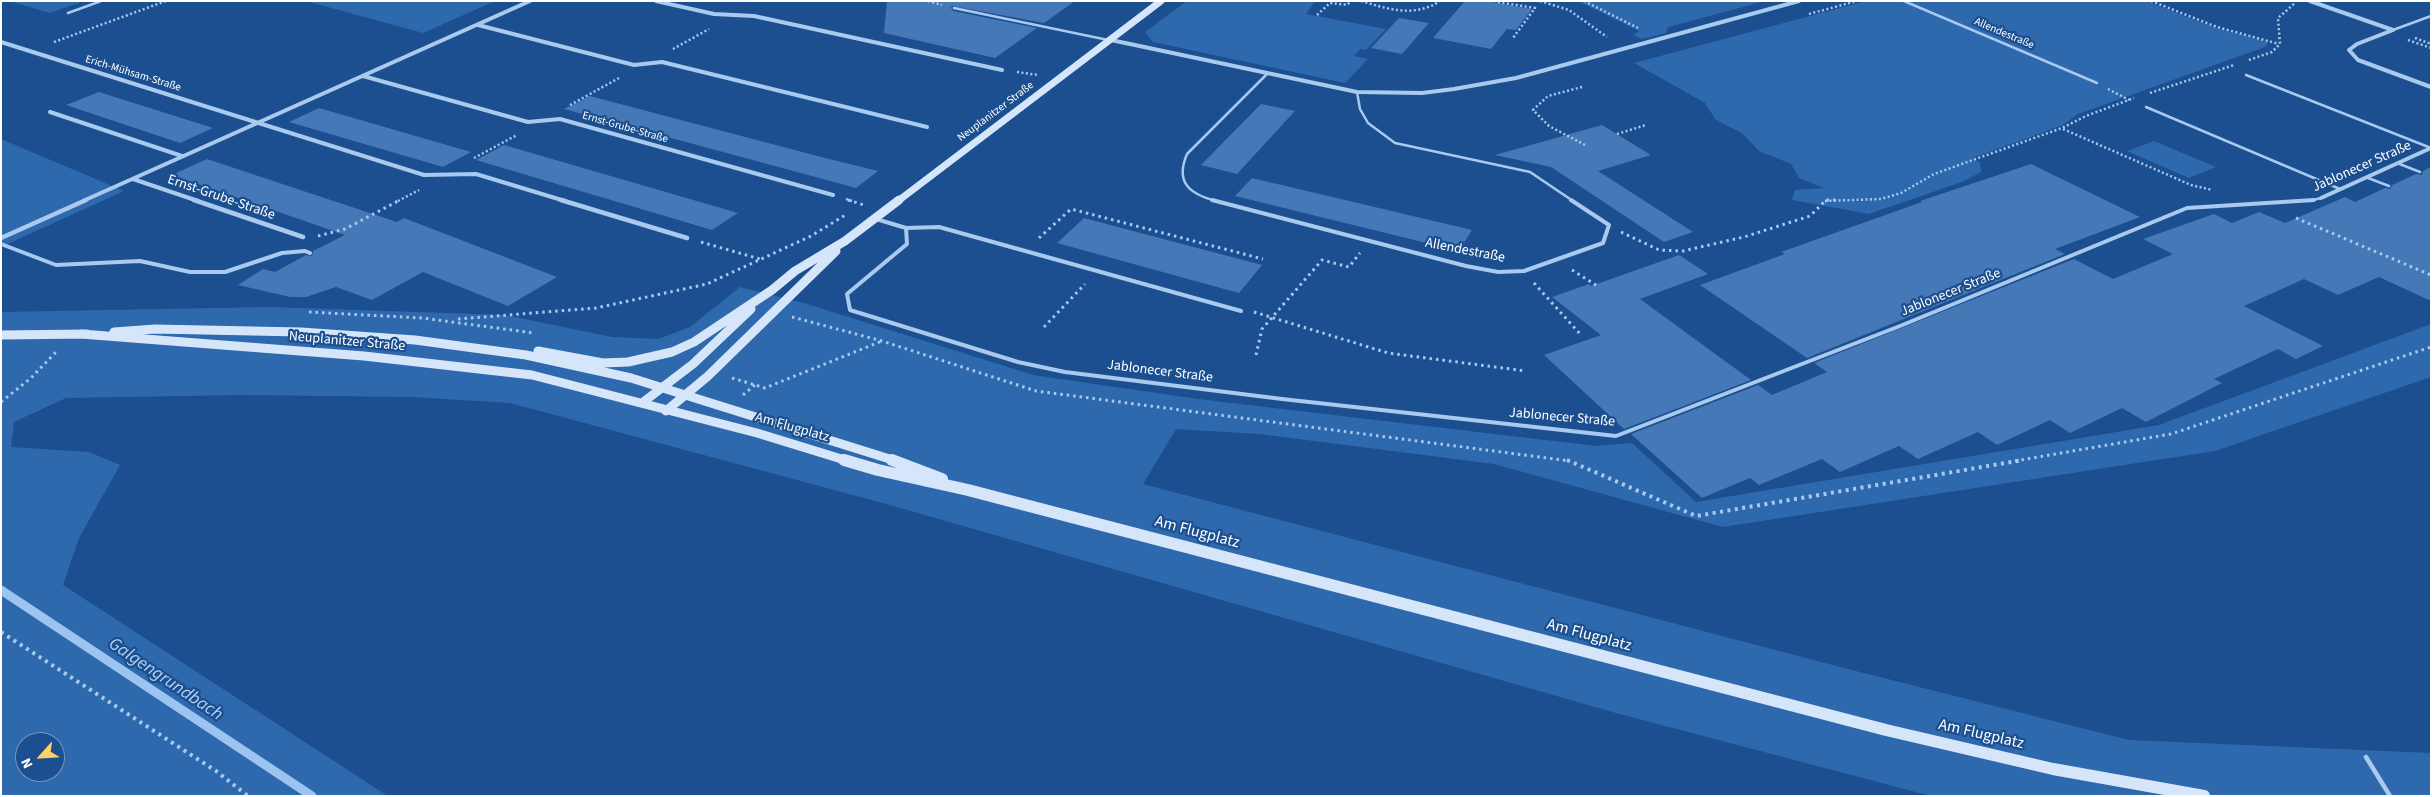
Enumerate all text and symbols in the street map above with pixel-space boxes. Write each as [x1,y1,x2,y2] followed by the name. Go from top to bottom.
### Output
[1972,15,2036,53] street label: Allendestraße
[84,53,182,95] street label: Erich-Mühsam-Straße
[955,79,1037,145] street label: Neuplanitzer Straße
[581,109,669,147] street label: Ernst-Grube-Straße
[2310,138,2414,196] street label: Jablonecer Straße
[165,172,277,224] street label: Ernst-Grube-Straße
[1424,235,1506,267] street label: Allendestraße
[1899,265,2003,321] street label: Jablonecer Straße
[288,329,406,355] street label: Neuplanitzer Straße
[1106,357,1214,387] street label: Jablonecer Straße
[1508,405,1616,431] street label: Jablonecer Straße
[753,409,831,447] street label: Am Flugplatz
[1153,512,1241,554] street label: Am Flugplatz
[1545,615,1633,657] street label: Am Flugplatz
[104,634,226,726] water label: Galgengrundbach
[1936,716,2026,754] street label: Am Flugplatz
[15,732,65,782] north arrow
[16,755,38,772] text: N

